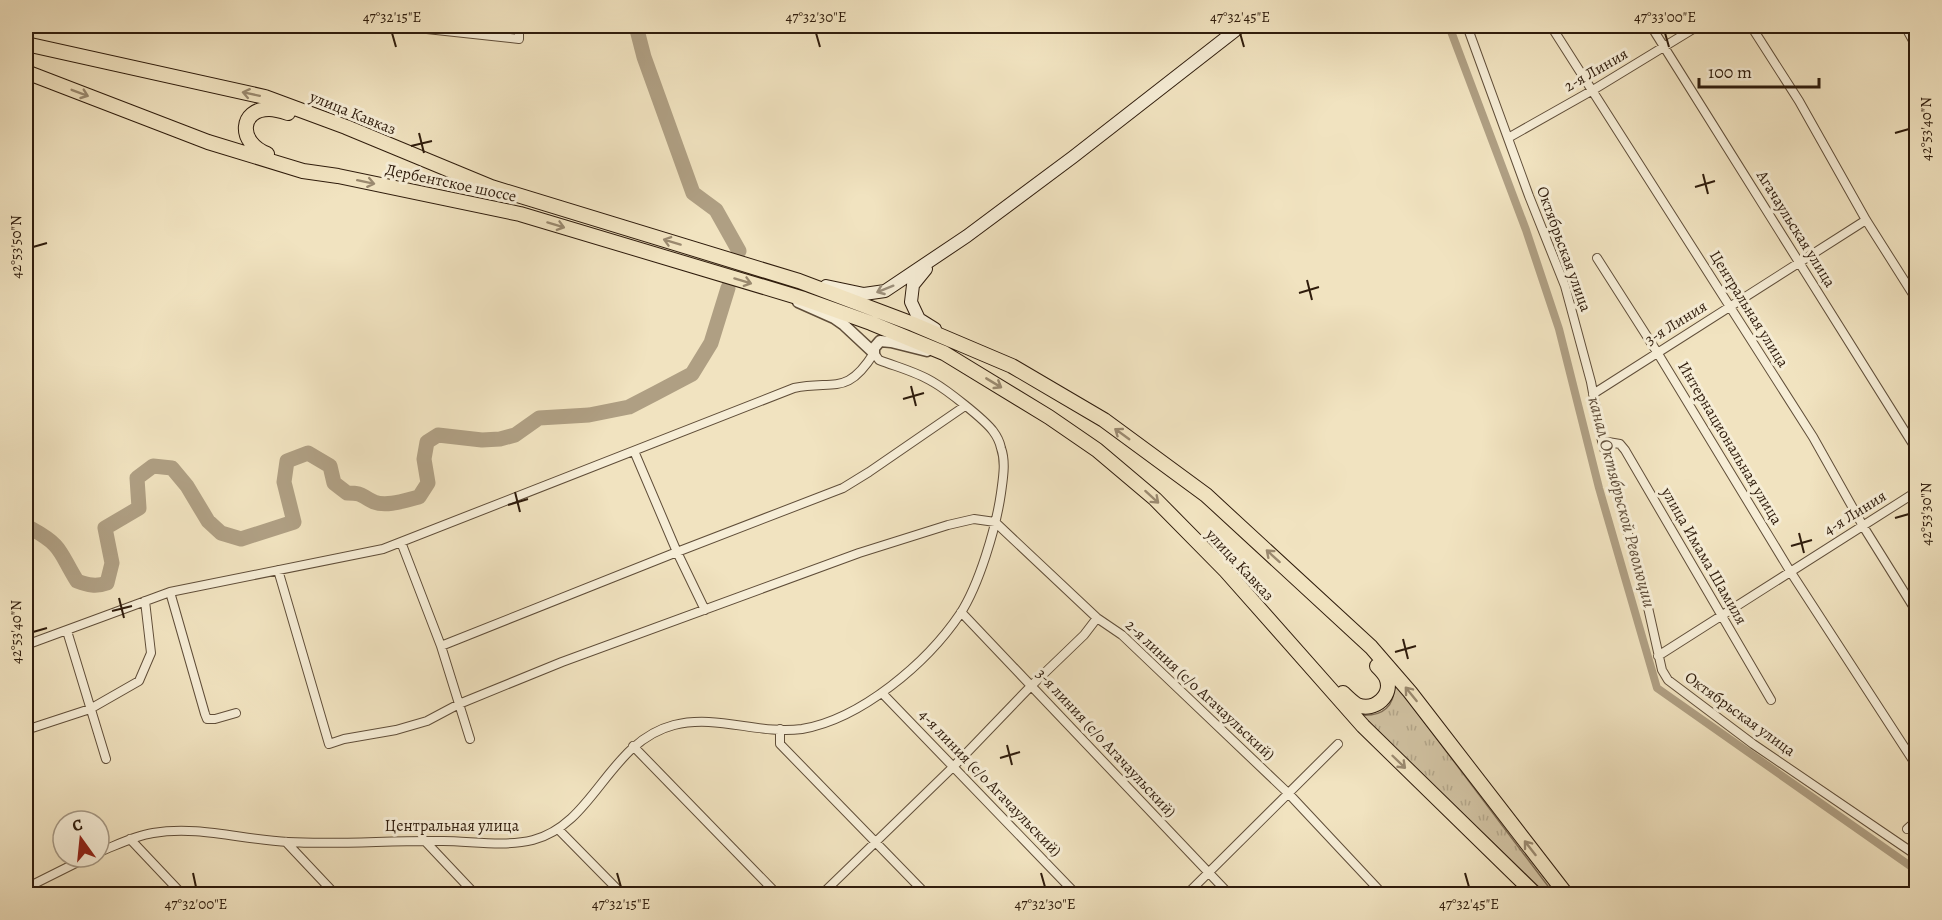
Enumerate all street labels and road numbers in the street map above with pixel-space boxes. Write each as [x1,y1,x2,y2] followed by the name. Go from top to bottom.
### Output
[1560,43,1632,97] street label: 2-я Линия
[306,85,400,140] street label: улица Кавказ
[383,158,519,208] street label: Дербентское шоссе
[1751,165,1841,292] street label: Агачаульская улица
[1531,183,1597,315] street label: Октябрьская улица
[1704,246,1794,372] street label: Центральная улица
[1641,295,1711,351] street label: 3-я Линия
[1672,357,1788,529] street label: Интернациональная улица
[1655,482,1752,629] street label: улица Имама Шамиля
[1820,485,1891,541] street label: 4-я Линия
[1200,523,1279,606] street label: улица Кавказ
[1120,615,1280,765] street label: 2-я линия (с/о Агачаульский)
[1031,664,1181,822] street label: 3-я линия (с/о Агачаульский)
[1680,666,1800,762] street label: Октябрьская улица
[914,704,1066,862] street label: 4-я линия (с/о Агачаульский)
[385,815,520,837] street label: Центральная улица

